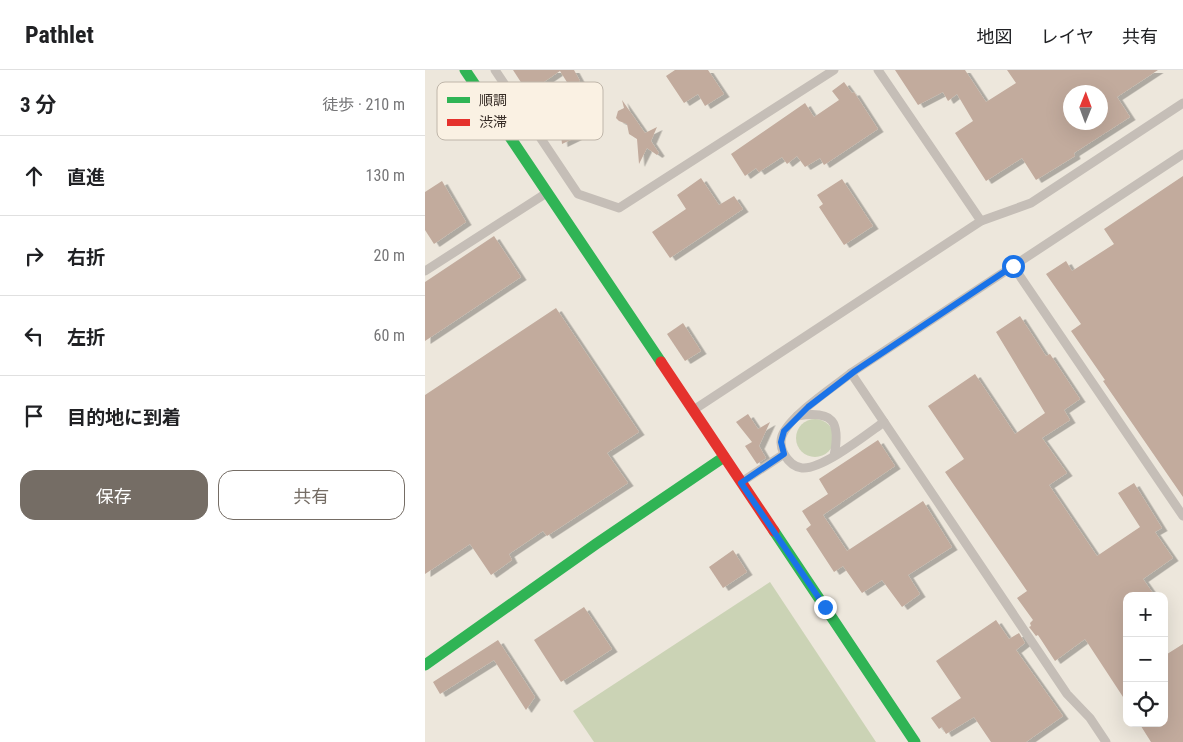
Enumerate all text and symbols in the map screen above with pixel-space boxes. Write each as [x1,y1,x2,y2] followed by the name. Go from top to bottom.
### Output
[25,21,94,49] text: Pathlet
[977,26,1013,47] text: 地図
[1041,26,1094,47] text: レイヤ
[1122,26,1158,47] text: 共有
[437,82,603,140] legend
[1063,85,1108,130] north arrow
[479,92,507,108] text: 順調
[20,93,56,117] text: 3 分
[322,95,405,114] text: 徒歩 · 210 m
[479,114,507,130] text: 渋滞
[20,162,48,190] icon: ahead
[67,166,105,189] text: 直進
[366,166,405,185] text: 130 m
[20,242,48,270] icon: right
[67,246,105,269] text: 右折
[373,246,405,265] text: 20 m
[1002,255,1025,278] route start
[20,322,48,350] icon: left
[67,326,105,349] text: 左折
[373,326,405,345] text: 60 m
[20,402,48,430] icon: arrive
[67,406,181,429] text: 目的地に到着
[20,470,208,520] button: 保存
[218,470,405,520] button: 共有
[1123,592,1168,727] map controls
[1123,592,1168,637] button: +
[814,596,837,619] route end
[1123,637,1168,682] button: −
[1123,682,1168,727] button: locate

